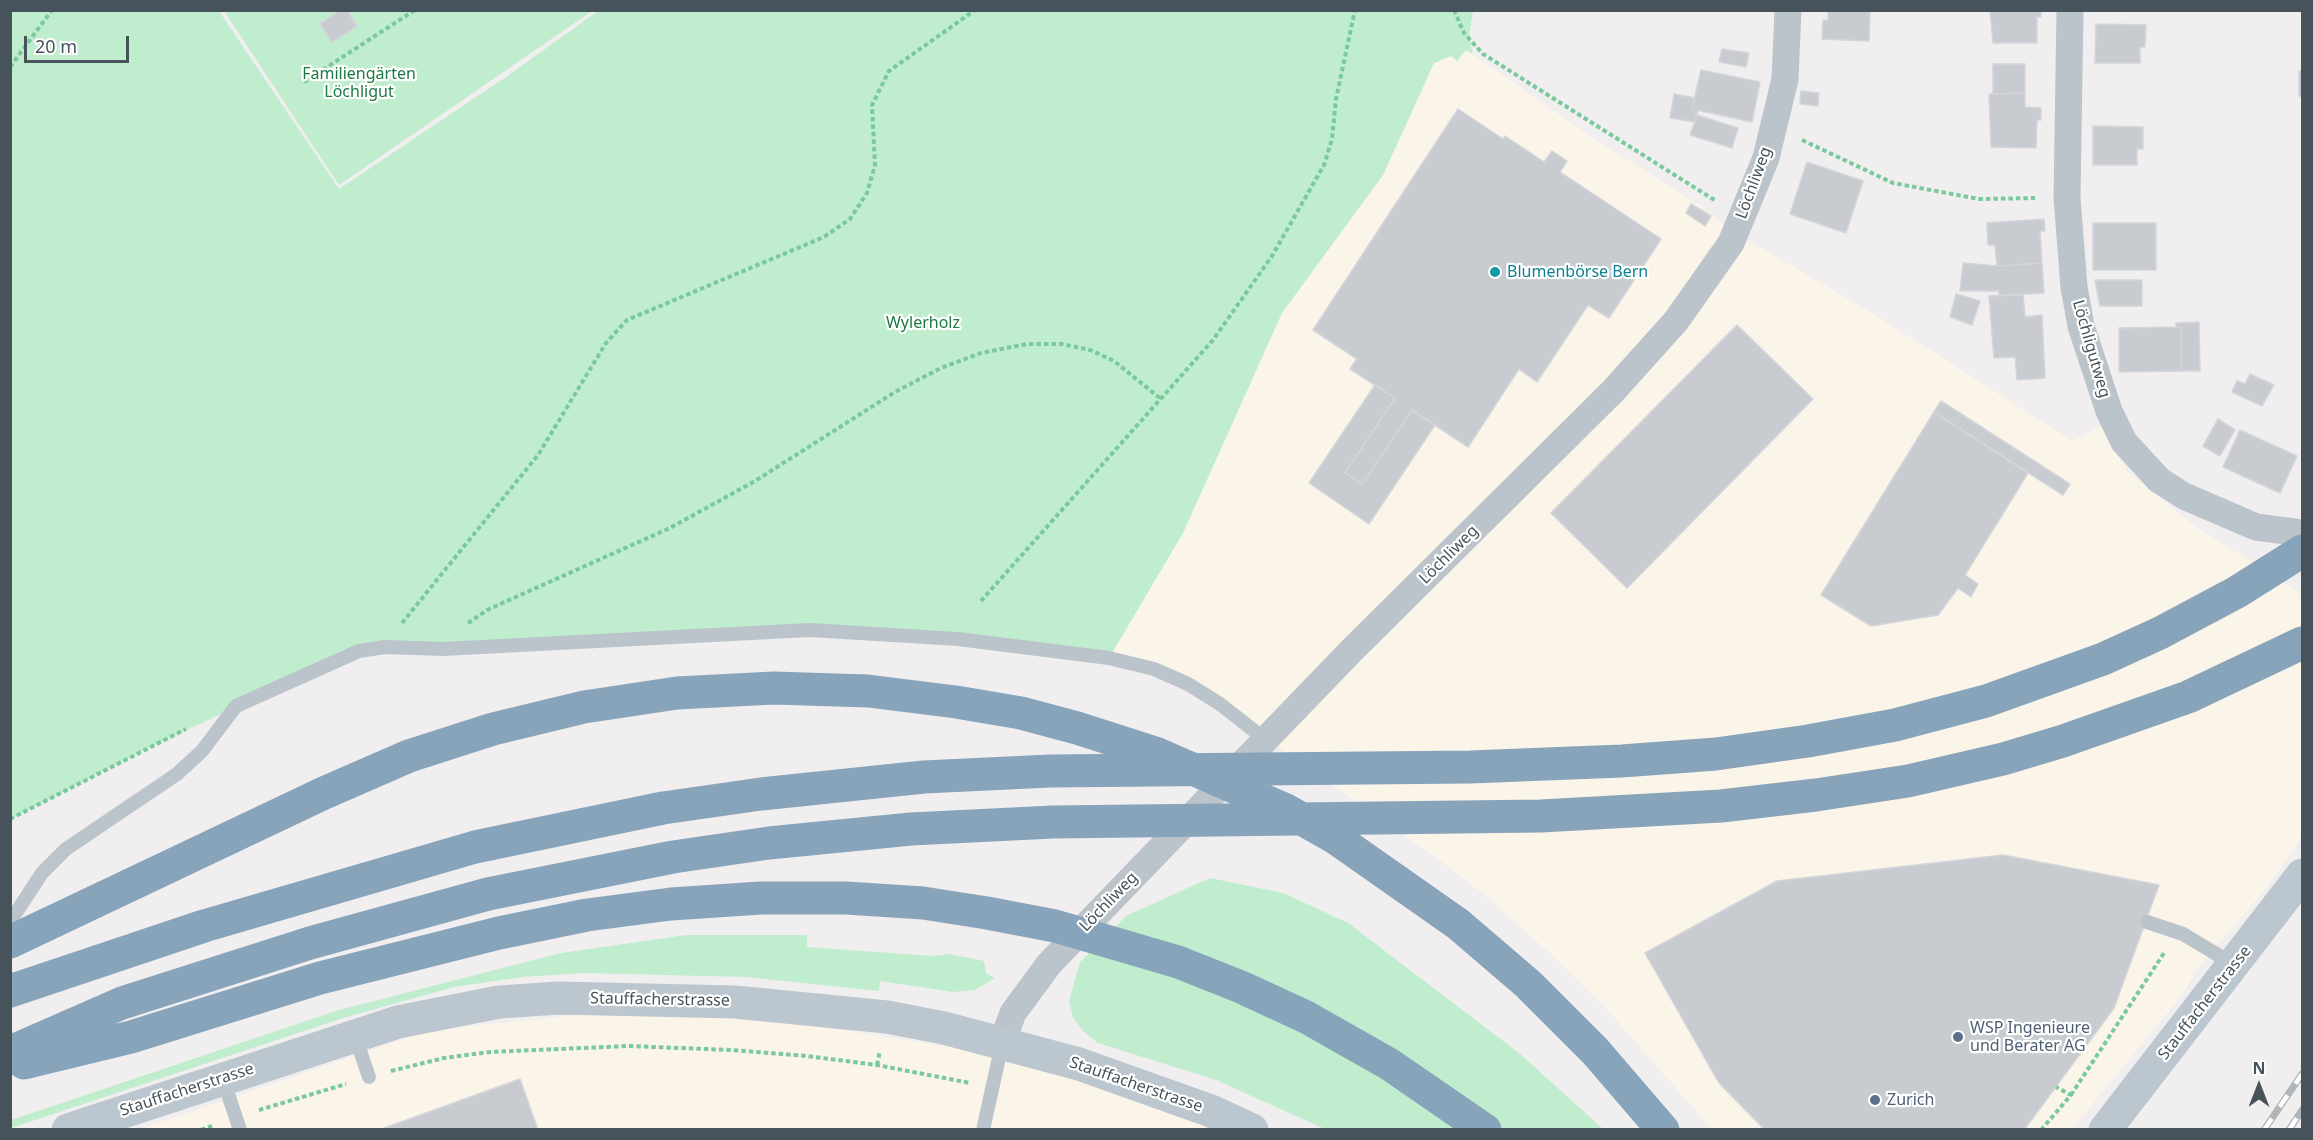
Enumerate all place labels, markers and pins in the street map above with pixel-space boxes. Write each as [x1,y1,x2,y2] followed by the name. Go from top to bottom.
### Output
[1507,262,1648,282] place label: Blumenbörse Bern
[1488,265,1502,279] marker: Blumenbörse Bern
[1970,1018,2090,1056] place label: WSP Ingenieure und Berater AG
[1951,1030,1965,1044] marker: WSP Ingenieure und Berater AG
[1887,1090,1934,1110] place label: Zurich
[1868,1093,1882,1107] marker: Zurich

